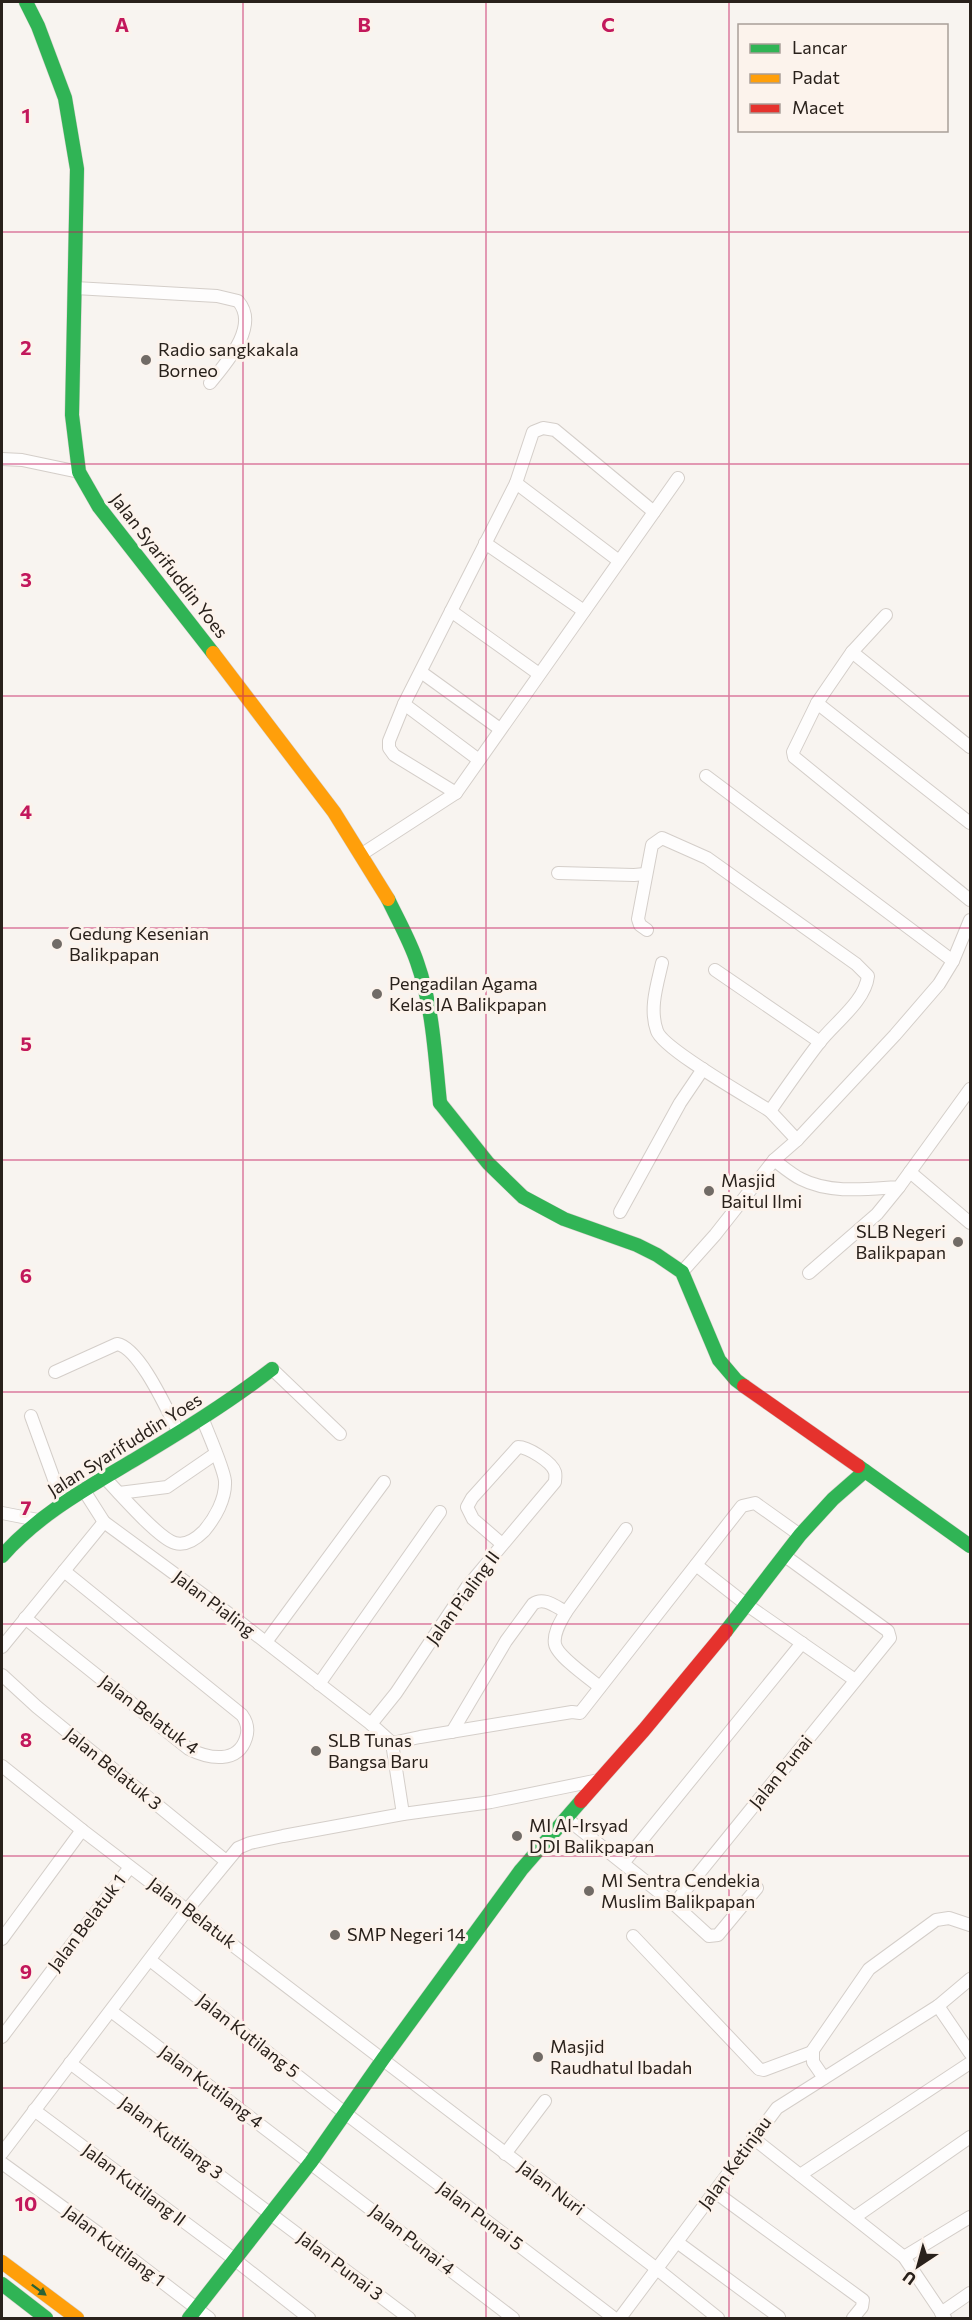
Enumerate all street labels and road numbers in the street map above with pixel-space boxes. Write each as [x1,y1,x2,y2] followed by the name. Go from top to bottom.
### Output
[106,489,233,642] street label: Jalan Syarifuddin Yoes
[43,1388,206,1501] street label: Jalan Syarifuddin Yoes
[421,1546,504,1649] street label: Jalan Pialing II
[169,1565,260,1641] street label: Jalan Pialing
[95,1670,204,1759] street label: Jalan Belatuk 4
[61,1722,167,1814] street label: Jalan Belatuk 3
[744,1730,816,1813] street label: Jalan Punai
[43,1870,130,1975] street label: Jalan Belatuk 1
[144,1872,241,1953] street label: Jalan Belatuk
[193,1988,304,2082] street label: Jalan Kutilang 5
[155,2040,268,2133] street label: Jalan Kutilang 4
[115,2091,228,2183] street label: Jalan Kutilang 3
[693,2112,775,2213] street label: Jalan Ketinjau
[79,2138,191,2230] street label: Jalan Kutilang II
[514,2155,589,2219] street label: Jalan Nuri
[433,2176,528,2255] street label: Jalan Punai 5
[366,2199,460,2280] street label: Jalan Punai 4
[59,2200,170,2291] street label: Jalan Kutilang 1
[293,2226,388,2305] street label: Jalan Punai 3

